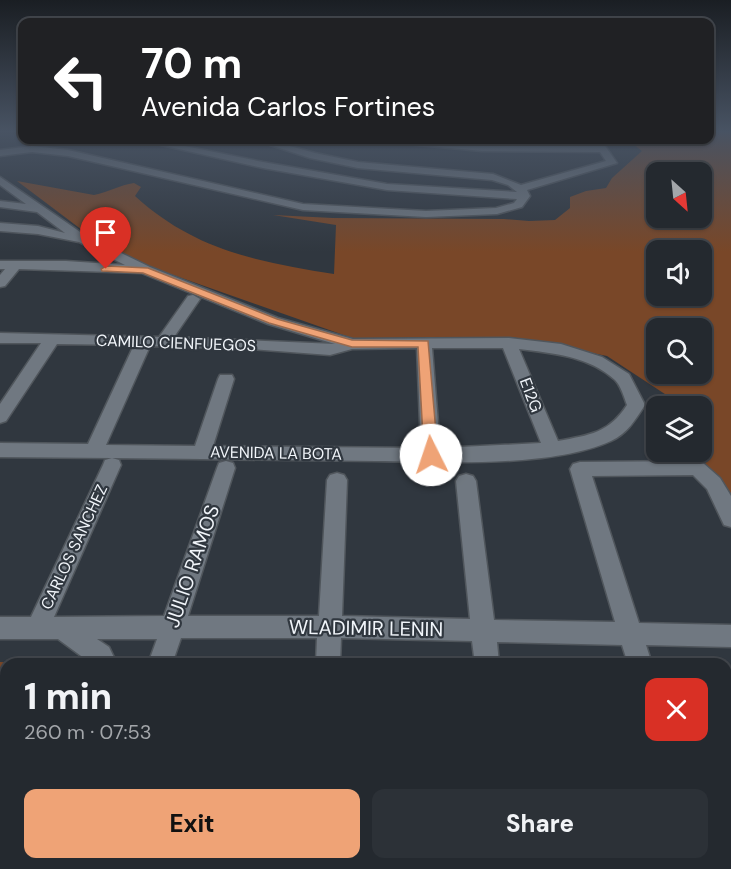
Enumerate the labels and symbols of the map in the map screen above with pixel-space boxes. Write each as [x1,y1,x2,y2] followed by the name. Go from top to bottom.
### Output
[646,162,712,228] north arrow
[80,207,131,269] pin
[96,330,256,356] street label: CAMILO CIENFUEGOS
[515,375,547,415] street label: E12G
[399,423,463,487] position arrow
[210,441,342,465] street label: AVENIDA LA BOTA
[36,481,112,613] street label: CARLOS SANCHEZ
[159,501,225,631] street label: JULIO RAMOS
[289,614,443,642] street label: WLADIMIR LENIN

